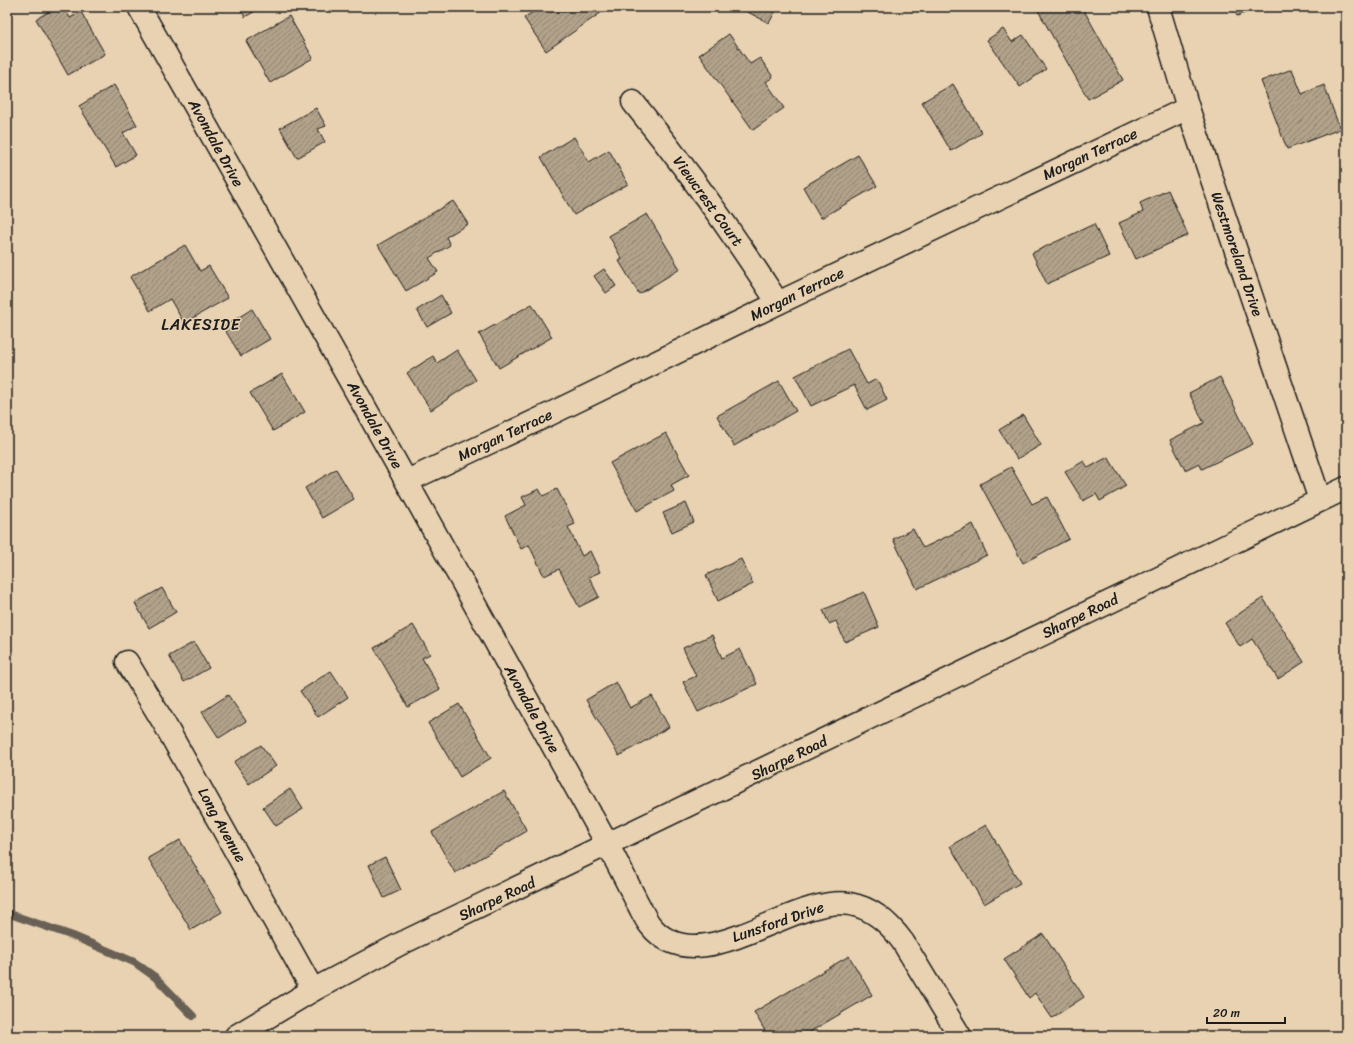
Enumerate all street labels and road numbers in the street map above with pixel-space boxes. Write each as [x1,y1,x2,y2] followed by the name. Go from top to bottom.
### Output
[181,93,251,192] street label: Avondale Drive
[1038,120,1142,187] street label: Morgan Terrace
[666,150,750,252] street label: Viewcrest Court
[1203,188,1271,320] street label: Westmoreland Drive
[745,260,849,328] street label: Morgan Terrace
[340,375,410,474] street label: Avondale Drive
[453,401,557,468] street label: Morgan Terrace
[1037,586,1124,646] street label: Sharpe Road
[497,659,567,758] street label: Avondale Drive
[746,728,833,788] street label: Sharpe Road
[191,783,253,868] street label: Long Avenue
[454,869,541,928] street label: Sharpe Road
[728,894,828,950] street label: Lunsford Drive

